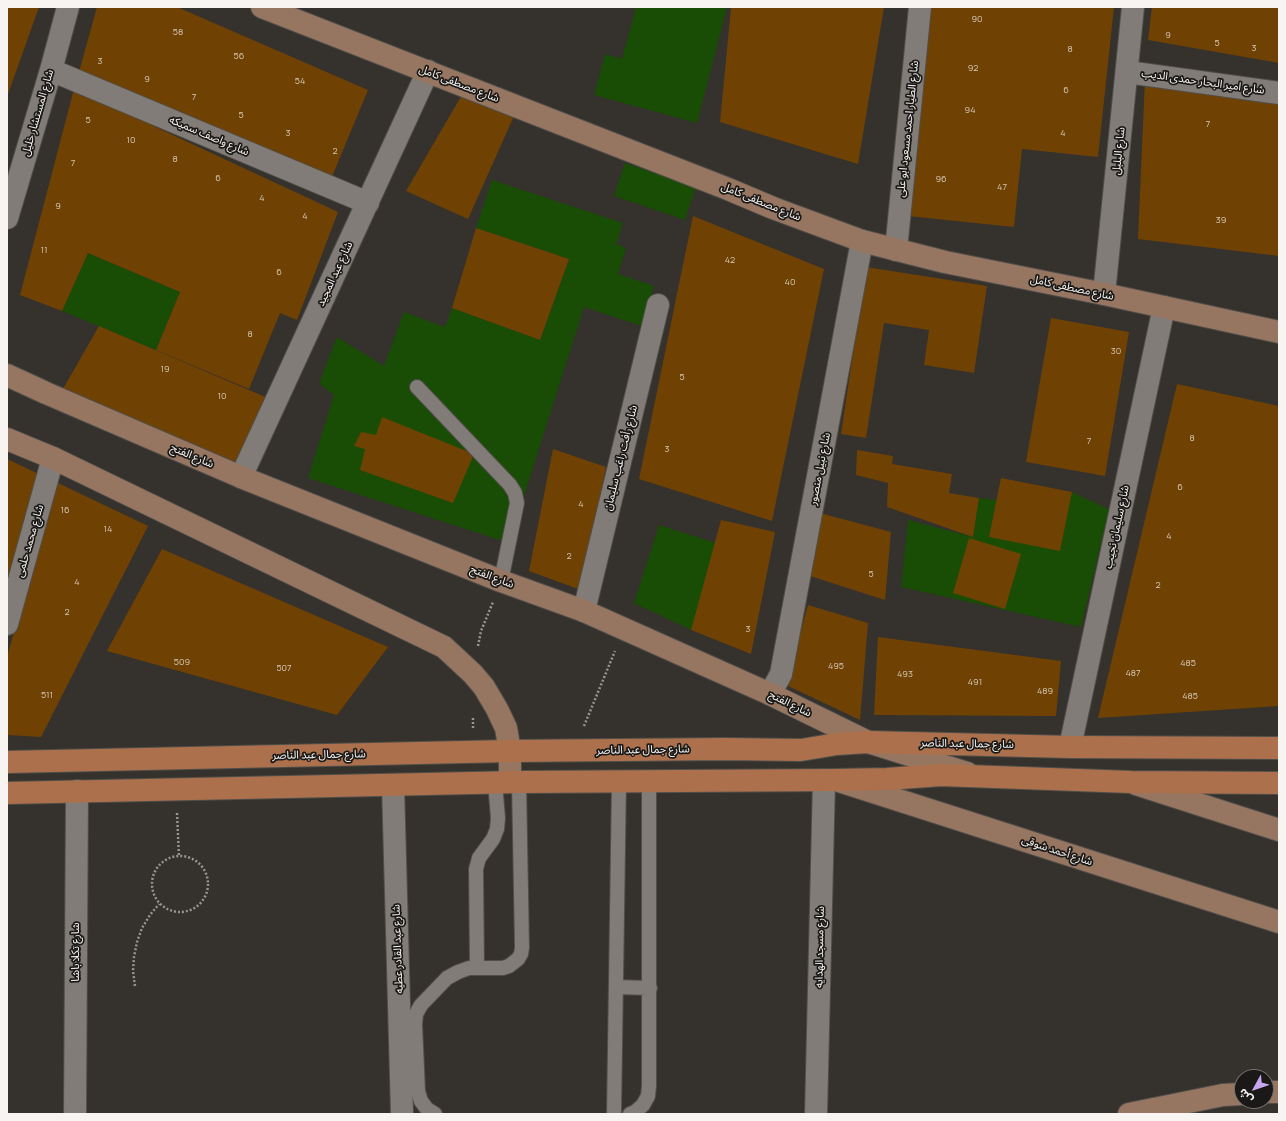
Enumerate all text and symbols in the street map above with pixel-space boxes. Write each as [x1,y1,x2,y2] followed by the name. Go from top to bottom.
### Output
[971,14,983,24] house number: 90
[173,27,183,37] house number: 58
[1165,30,1171,40] house number: 9
[1214,38,1220,48] house number: 5
[1252,43,1256,53] house number: 3
[1067,44,1073,54] house number: 8
[234,51,244,61] house number: 56
[98,56,102,66] house number: 3
[894,60,922,198] street label: شارع الطيار احمد مسعود ابو على
[417,63,501,105] street label: شارع مصطفى كامل
[968,63,978,73] house number: 92
[1141,67,1265,97] street label: شارع امير البحار حمدى الديب
[19,68,57,158] street label: شارع المستشار خليل
[144,74,150,84] house number: 9
[295,76,305,86] house number: 54
[1063,85,1069,95] house number: 6
[192,92,196,102] house number: 7
[965,105,975,115] house number: 94
[238,110,244,120] house number: 5
[167,113,251,159] street label: شارع واصف سميكه
[85,115,91,125] house number: 5
[1206,119,1210,129] house number: 7
[1110,126,1128,176] street label: شارع البلبل
[286,128,290,138] house number: 3
[1060,128,1066,138] house number: 4
[127,135,135,145] house number: 10
[332,146,338,156] house number: 2
[172,154,178,164] house number: 8
[71,158,75,168] house number: 7
[215,173,221,183] house number: 6
[935,174,947,184] house number: 96
[719,180,803,224] street label: شارع مصطفى كامل
[997,182,1007,192] house number: 47
[259,193,265,203] house number: 4
[55,201,61,211] house number: 9
[302,211,308,221] house number: 4
[1216,215,1226,225] house number: 39
[314,240,356,308] street label: شارع عبد المجيد
[40,245,48,255] house number: 11
[725,255,735,265] house number: 42
[276,267,282,277] house number: 6
[1029,273,1115,303] street label: شارع مصطفى كامل
[785,277,795,287] house number: 40
[247,329,253,339] house number: 8
[1111,346,1121,356] house number: 30
[160,364,170,374] house number: 19
[679,372,685,382] house number: 5
[218,391,226,401] house number: 10
[601,404,641,512] street label: شارع رأفت راغب سليمان
[806,431,834,507] street label: شارع نبيل منصور
[1189,433,1195,443] house number: 8
[1087,436,1091,446] house number: 7
[168,441,216,471] street label: شارع الفتح
[665,444,669,454] house number: 3
[1177,482,1183,492] house number: 6
[1102,484,1132,570] street label: شارع سليمان نجيب
[578,499,584,509] house number: 4
[13,503,47,579] street label: شارع محمد حلمى
[60,505,70,515] house number: 16
[104,524,112,534] house number: 14
[1166,531,1172,541] house number: 4
[566,551,572,561] house number: 2
[468,563,516,591] street label: شارع الفتح
[868,569,874,579] house number: 5
[74,577,80,587] house number: 4
[1155,580,1161,590] house number: 2
[64,607,70,617] house number: 2
[746,624,750,634] house number: 3
[174,657,190,667] house number: 509
[1180,658,1196,668] house number: 485
[828,661,844,671] house number: 495
[276,663,292,673] house number: 507
[1125,668,1141,678] house number: 487
[897,669,913,679] house number: 493
[968,677,982,687] house number: 491
[1037,686,1053,696] house number: 489
[767,688,813,720] street label: شارع الفتح
[41,690,53,700] house number: 511
[1182,691,1198,701] house number: 485
[920,737,1014,751] street label: شارع جمال عبد الناصر
[596,743,690,757] street label: شارع جمال عبد الناصر
[272,748,366,762] street label: شارع جمال عبد الناصر
[1020,833,1094,869] street label: شارع أحمد شوقى
[390,904,406,994] street label: شارع عبد القادر عطيه
[813,906,827,988] street label: شارع مسجد الهدايه
[69,922,83,982] street label: شارع تكلا باشا
[1234,1069,1274,1109] north arrow
[1235,1086,1256,1107] text: ش

